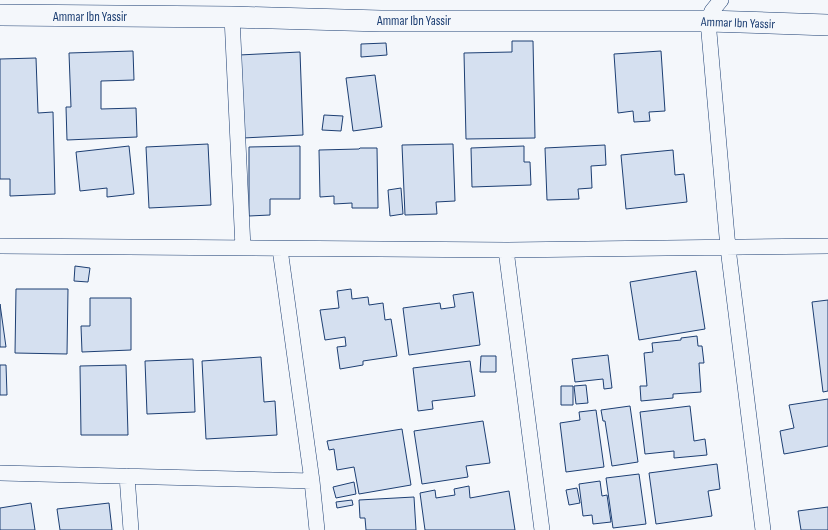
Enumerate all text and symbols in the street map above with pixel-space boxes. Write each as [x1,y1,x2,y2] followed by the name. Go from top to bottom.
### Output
[52,9,127,25] street label: Ammar Ibn Yassir
[376,13,451,29] street label: Ammar Ibn Yassir
[700,14,776,32] street label: Ammar Ibn Yassir

